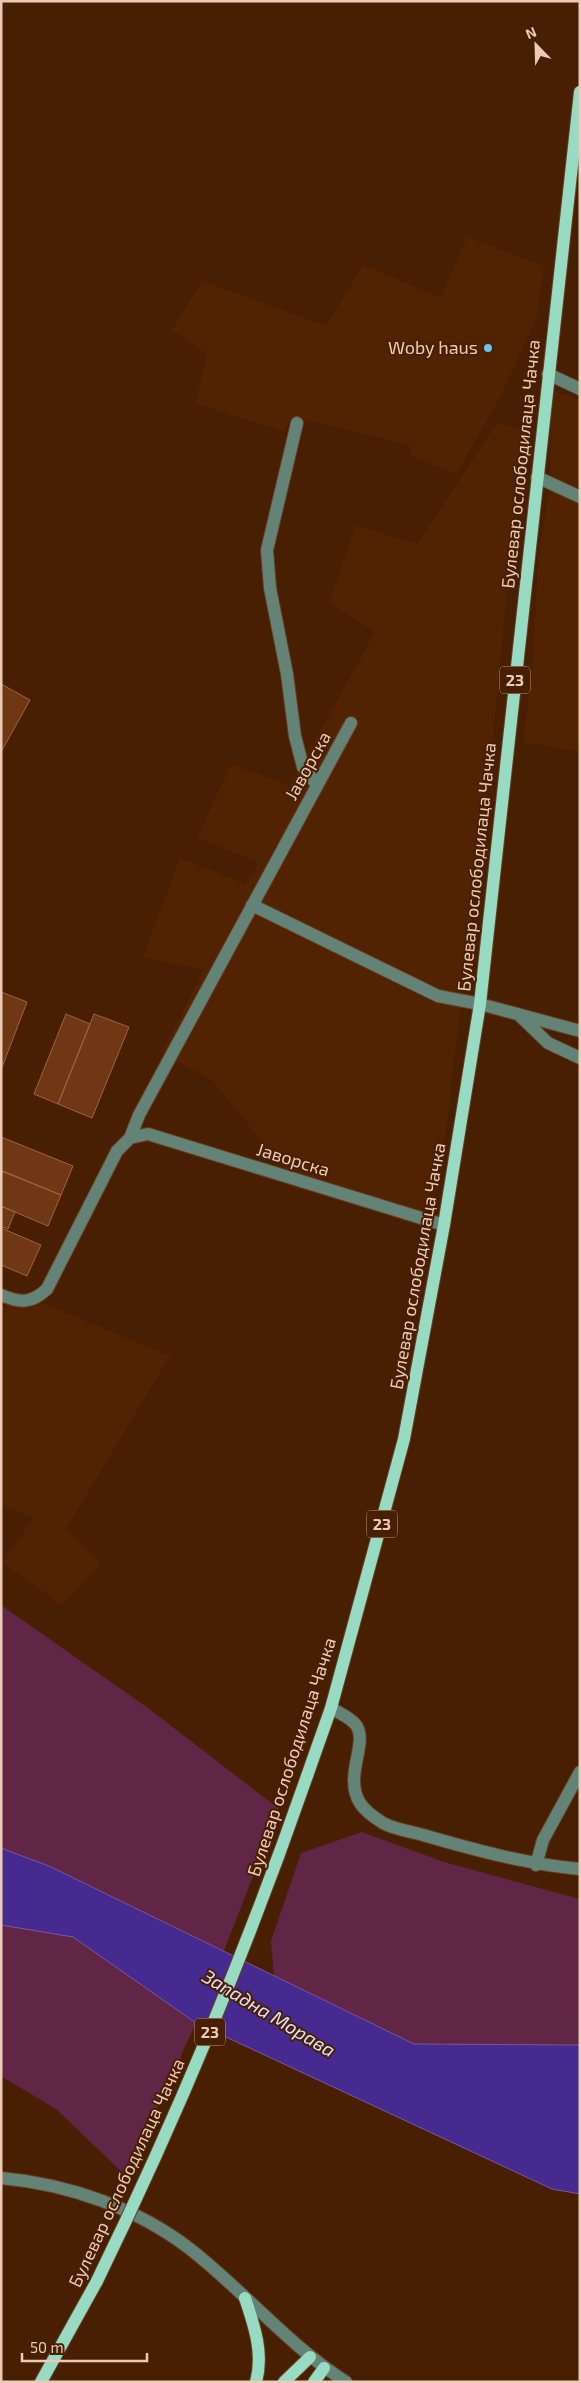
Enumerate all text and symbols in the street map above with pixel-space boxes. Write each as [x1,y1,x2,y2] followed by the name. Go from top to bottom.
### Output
[511,20,561,70] north arrow
[523,23,539,42] text: N
[388,336,478,358] place label: Woby haus
[496,338,544,589] street label: Булевар ослободилаца Чачка
[482,342,494,354] marker: Woby haus
[500,666,530,694] road number: 23
[279,727,335,804] street label: Јаворска
[452,741,500,992] street label: Булевар ослободилаца Чачка
[254,1138,332,1181] street label: Јаворска
[384,1141,450,1391] street label: Булевар ослободилаца Чачка
[367,1510,397,1538] road number: 23
[242,1634,340,1879] street label: Булевар ослободилаца Чачка
[198,1963,340,2061] water label: Западна Морава
[195,2018,225,2045] road number: 23
[63,2055,189,2291] street label: Булевар ослободилаца Чачка
[22,2330,148,2362] scale bar
[30,2338,64,2356] text: 50 m

